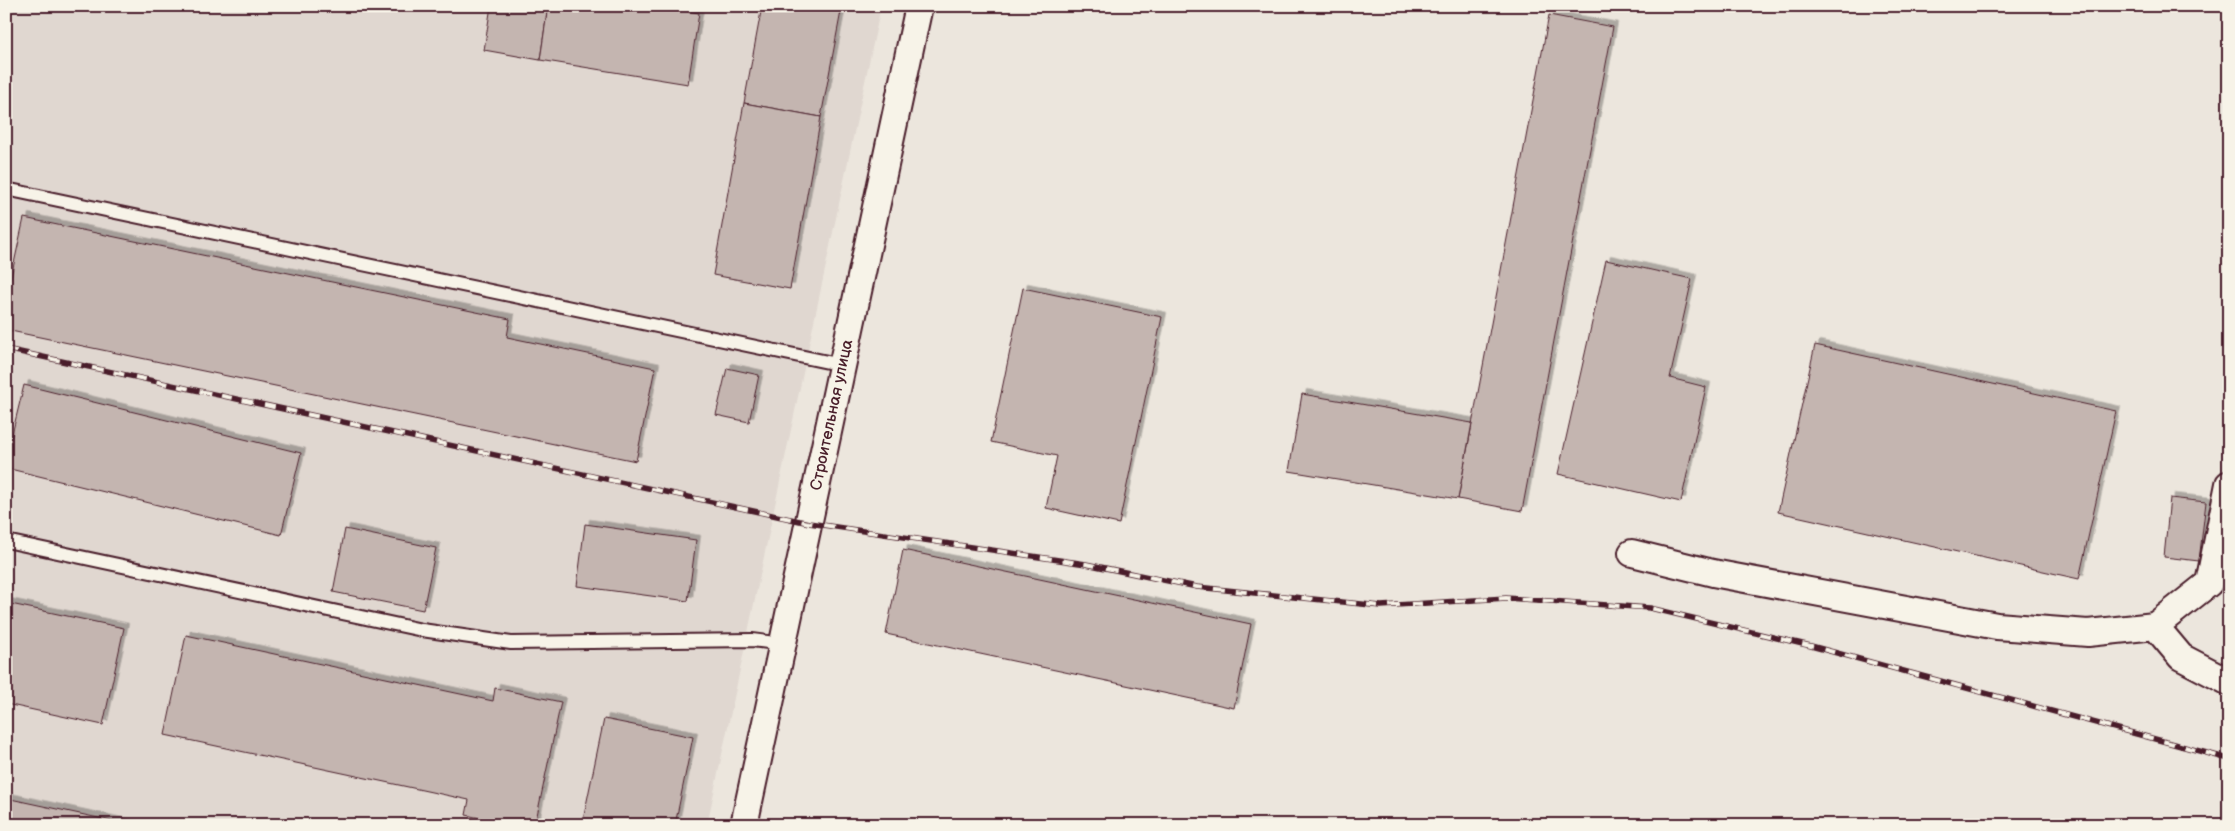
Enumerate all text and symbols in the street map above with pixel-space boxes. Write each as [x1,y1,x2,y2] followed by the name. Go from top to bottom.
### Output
[807,337,857,492] street label: Строительная улица

